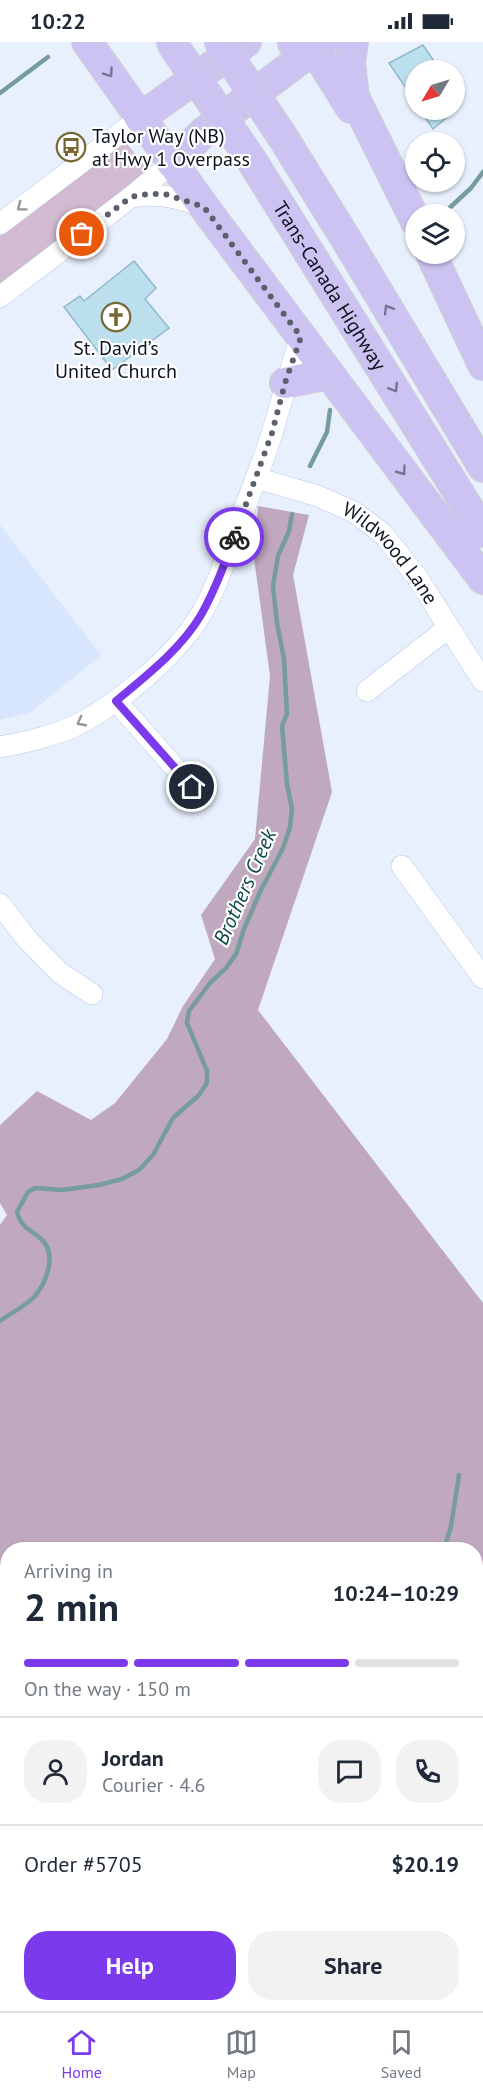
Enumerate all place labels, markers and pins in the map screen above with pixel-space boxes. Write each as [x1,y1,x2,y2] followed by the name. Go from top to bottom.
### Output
[92,123,250,172] place label: Taylor Way (NB) at Hwy 1 Overpass
[55,131,87,163] bus stop icon: Taylor Way (NB) at Hwy 1 Overpass
[56,208,107,259] pin
[100,301,132,333] church icon: St. David’s United Church
[55,335,177,384] place label: St. David’s United Church
[166,761,217,812] pin

